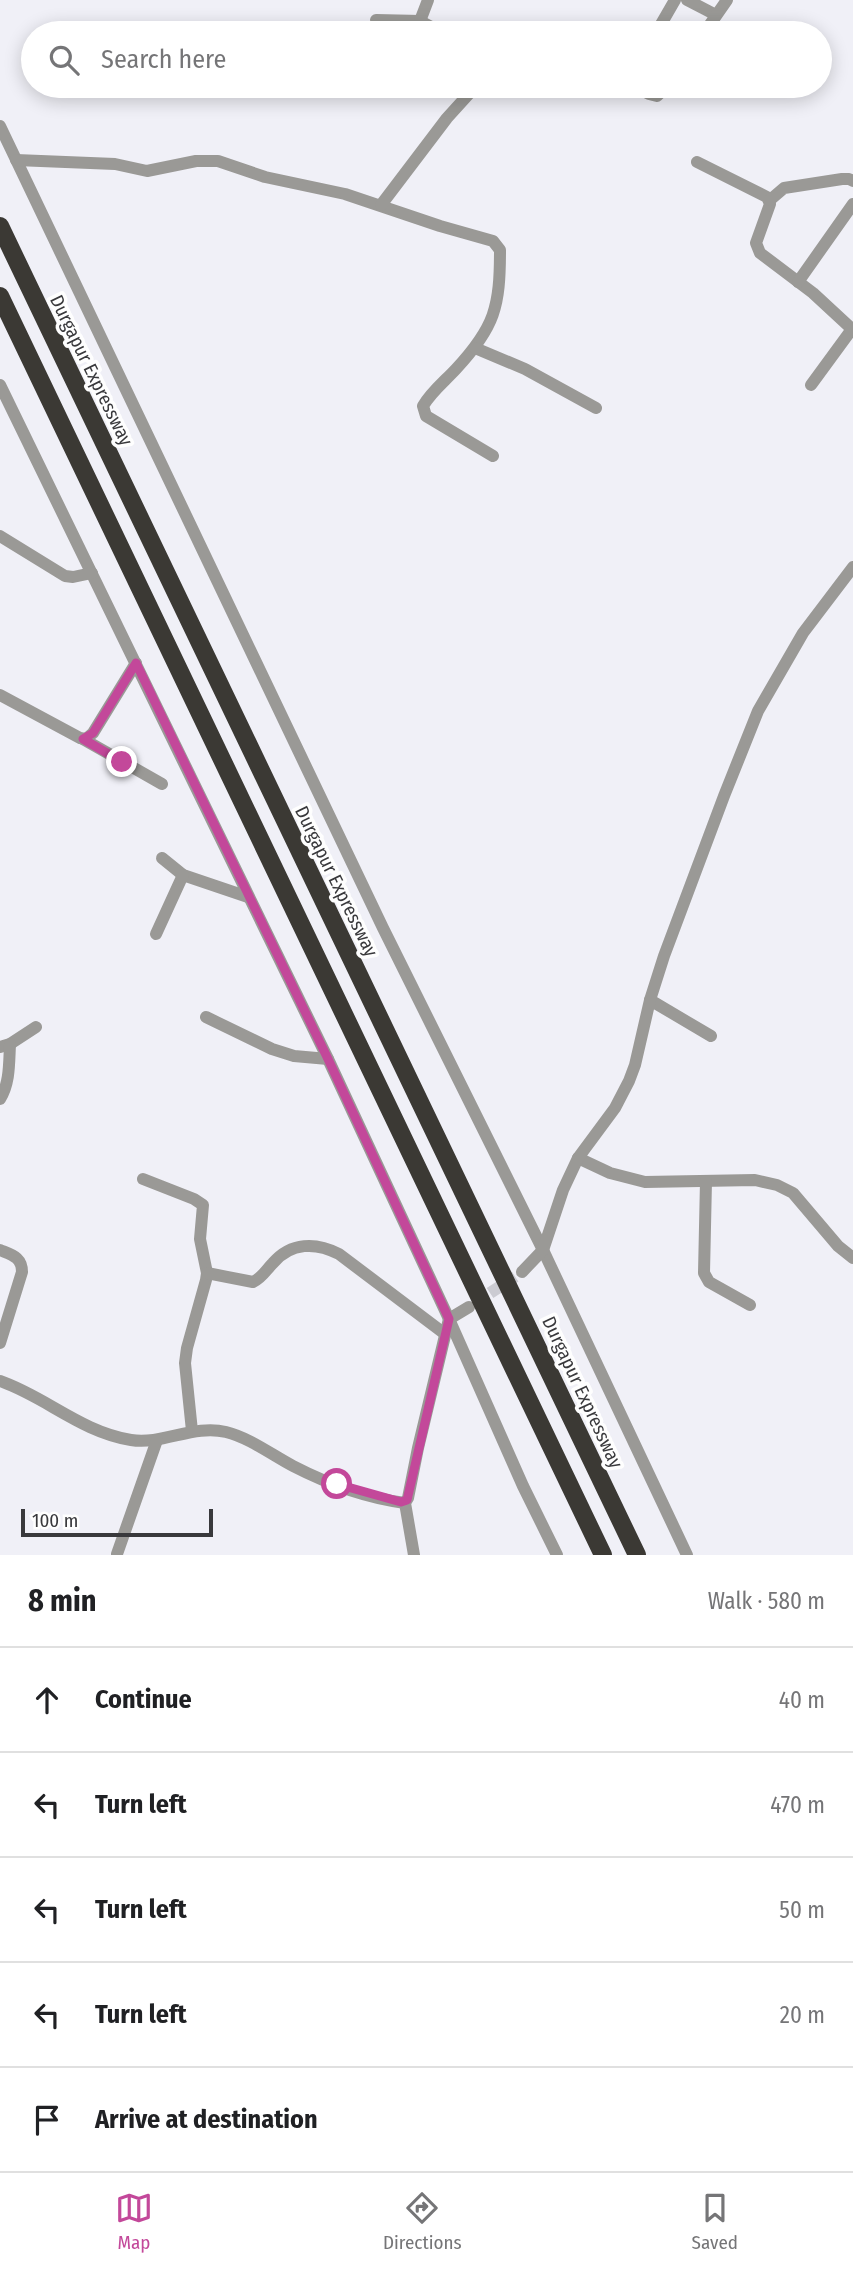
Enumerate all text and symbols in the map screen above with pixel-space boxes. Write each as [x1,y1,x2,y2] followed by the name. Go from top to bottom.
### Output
[21,21,832,98] search box
[45,41,83,79] icon: search
[101,44,226,75] text: Search here
[45,291,138,450] street label: Durgapur Expressway
[106,746,137,777] route end
[290,802,383,961] street label: Durgapur Expressway
[537,1313,628,1472] street label: Durgapur Expressway
[321,1468,352,1499] route start
[21,1506,214,1538] scale bar
[32,1509,78,1532] text: 100 m
[28,1583,96,1619] text: 8 min
[708,1587,825,1615] text: Walk · 580 m
[28,1681,66,1719] icon: ahead
[95,1684,192,1715] text: Continue
[779,1686,825,1714] text: 40 m
[28,1786,66,1824] icon: left
[95,1789,187,1820] text: Turn left
[770,1791,825,1819] text: 470 m
[28,1891,66,1929] icon: left
[95,1894,187,1925] text: Turn left
[779,1896,825,1924] text: 50 m
[28,1996,66,2034] icon: left
[95,1999,187,2030] text: Turn left
[780,2001,825,2029] text: 20 m
[28,2101,66,2139] icon: arrive
[95,2104,318,2135] text: Arrive at destination
[115,2189,153,2254] tab: Map
[383,2189,462,2254] tab: Directions
[692,2189,738,2254] tab: Saved

